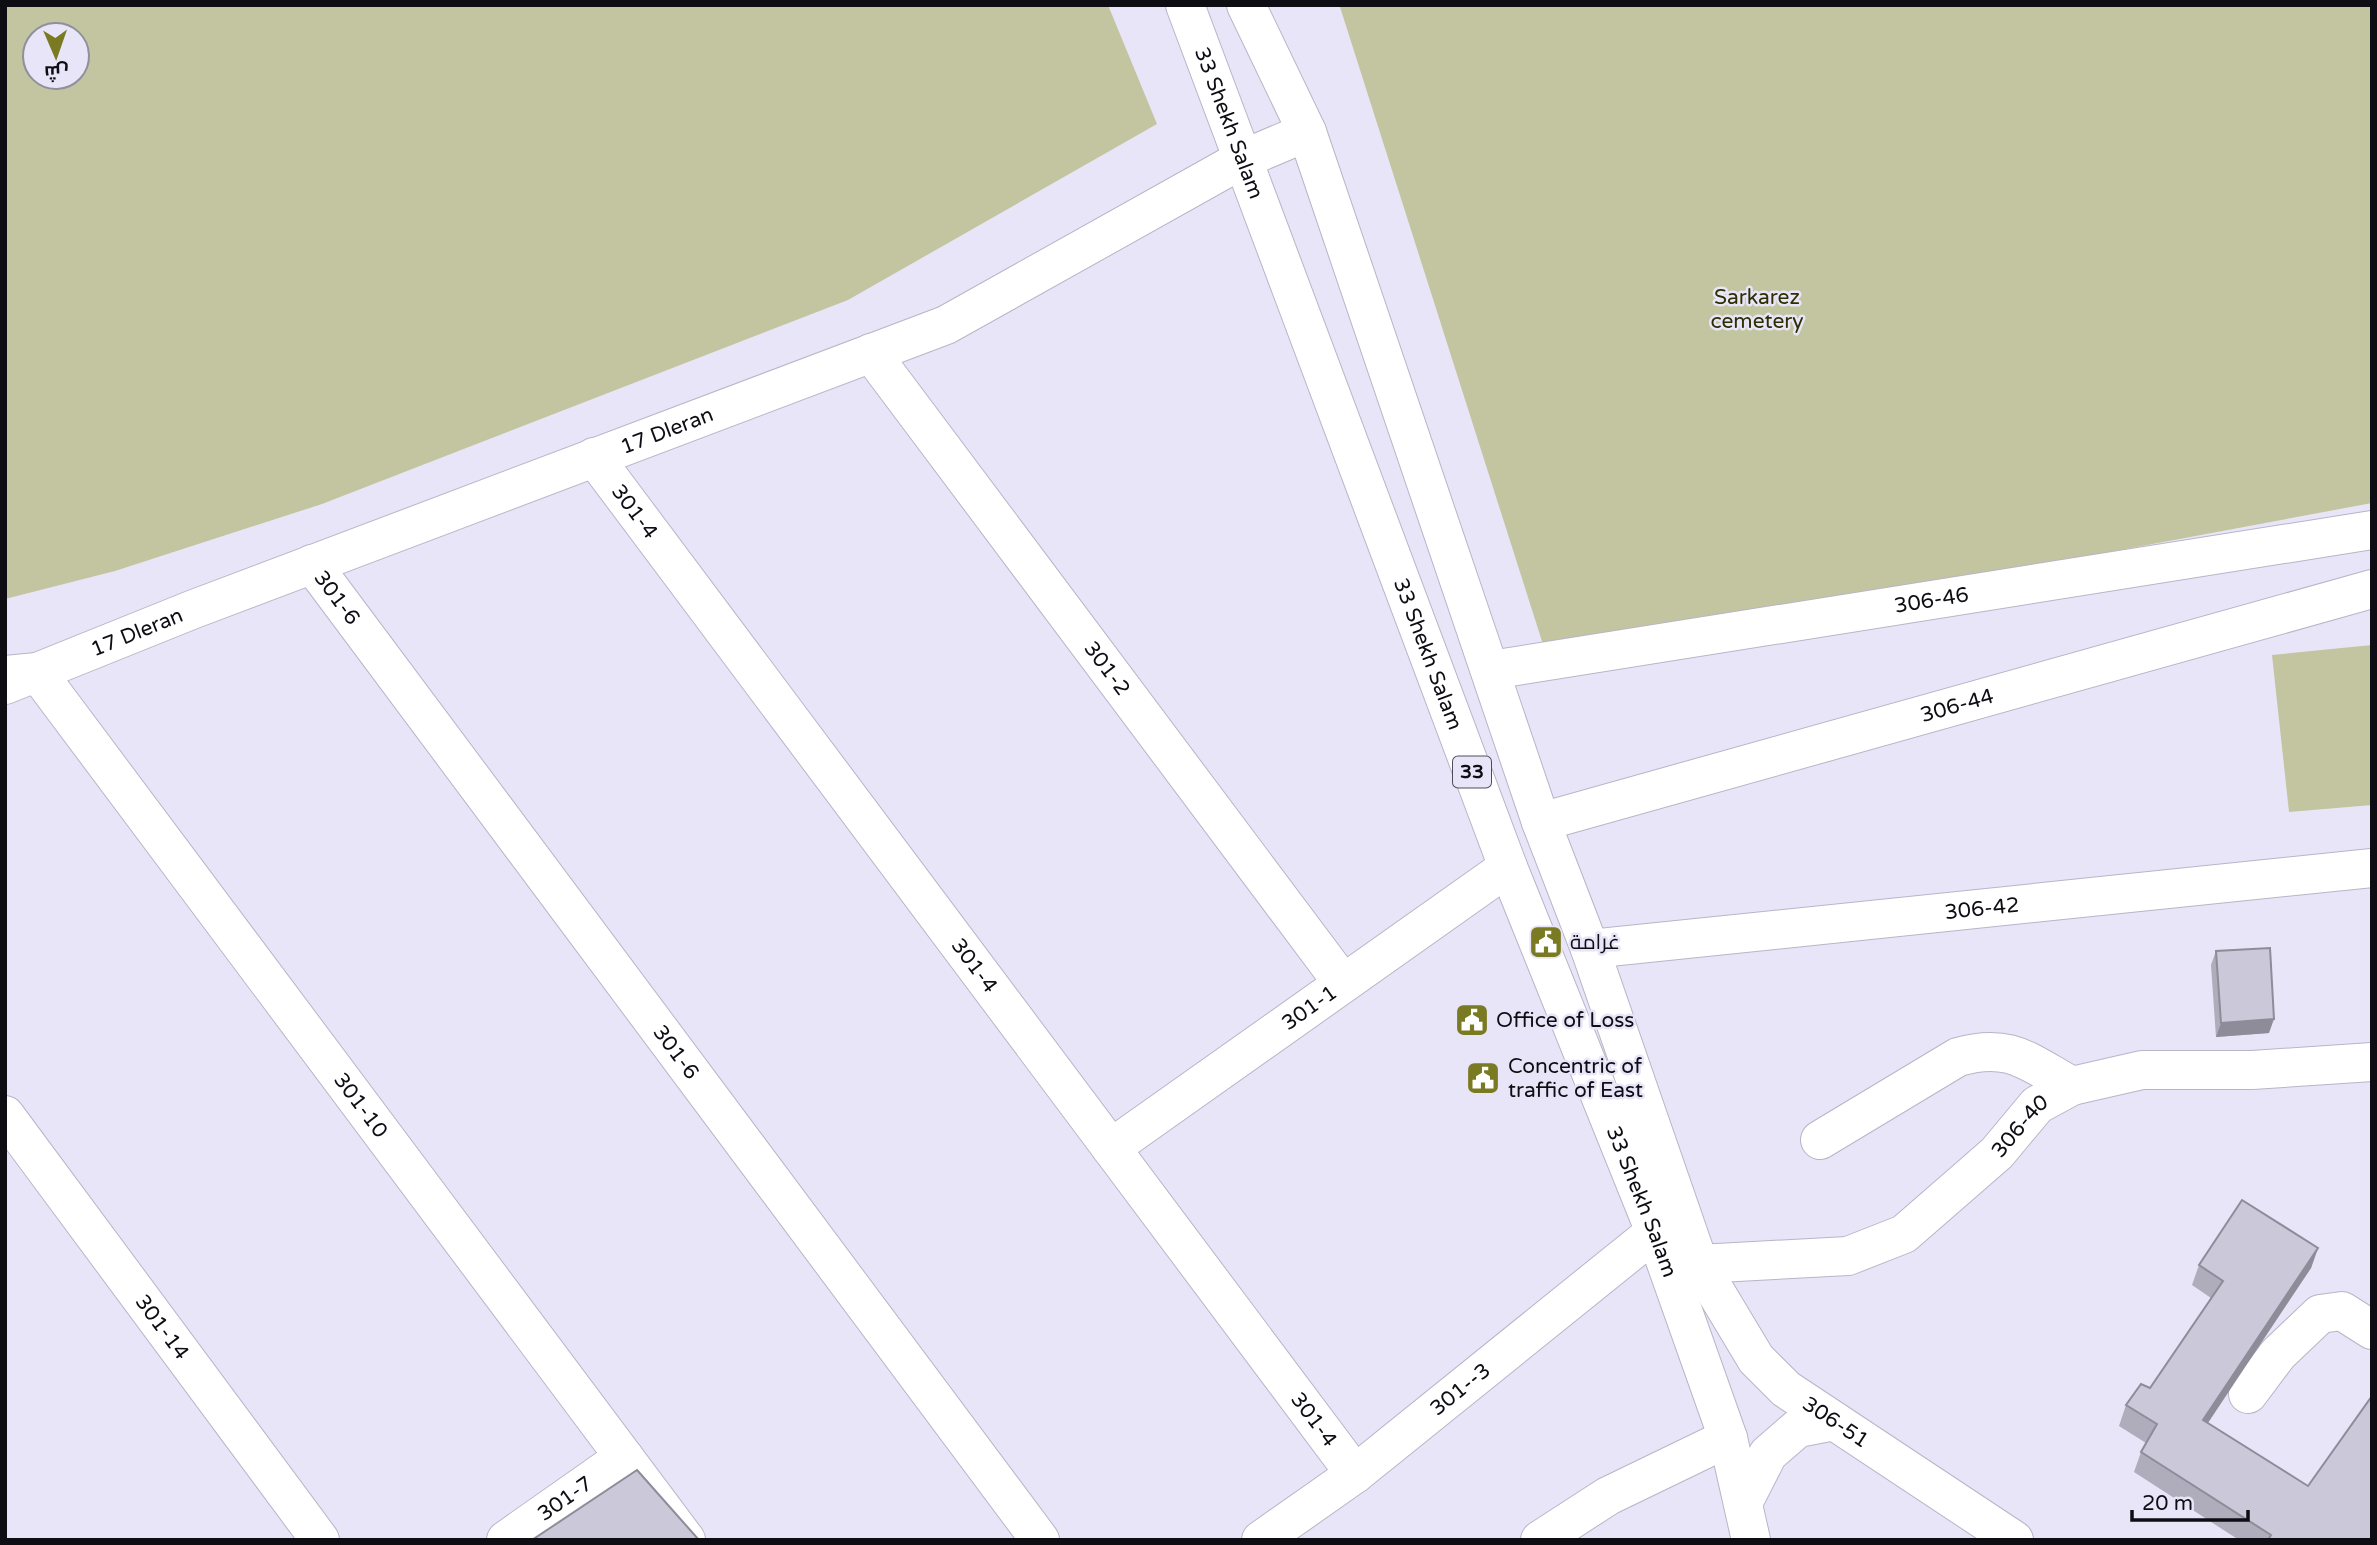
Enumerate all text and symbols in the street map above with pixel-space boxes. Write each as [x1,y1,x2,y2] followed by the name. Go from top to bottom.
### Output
[21,21,91,91] north arrow
[1189,44,1269,202] street label: 33 Shekh Salam
[44,61,69,83] text: ش
[1710,285,1804,334] park label: Sarkarez cemetery
[617,402,717,459] street label: 17 Dleran
[606,479,663,544] street label: 301-4
[309,566,365,630] street label: 301-6
[1388,575,1468,733] street label: 33 Shekh Salam
[1893,582,1970,618] street label: 306-46
[87,602,187,662] street label: 17 Dleran
[1079,636,1136,700] street label: 301-2
[1918,683,1996,728] street label: 306-44
[1453,757,1491,788] road number: 33
[1943,892,2020,925] street label: 306-42
[1527,923,1565,961] public building icon: غرامة
[1570,930,1620,955] place label: غرامة
[946,933,1003,998] street label: 301-4
[1277,980,1342,1036] street label: 301-1
[1453,1001,1491,1039] public building icon: Office of Loss
[1496,1008,1634,1033] place label: Office of Loss
[648,1020,704,1084] street label: 301-6
[1508,1054,1643,1103] place label: Concentric of traffic of East
[1464,1059,1502,1097] public building icon: Concentric of traffic of East
[329,1068,393,1143] street label: 301-10
[1986,1089,2052,1163] street label: 306-40
[1601,1122,1682,1281] street label: 33 Shekh Salam
[130,1290,194,1365] street label: 301-14
[1425,1357,1495,1421] street label: 301--3
[1286,1387,1343,1452] street label: 301-4
[1798,1391,1874,1453] street label: 306-51
[533,1471,597,1526] street label: 301-7
[2132,1478,2248,1522] scale bar
[2142,1491,2193,1516] text: 20 m

